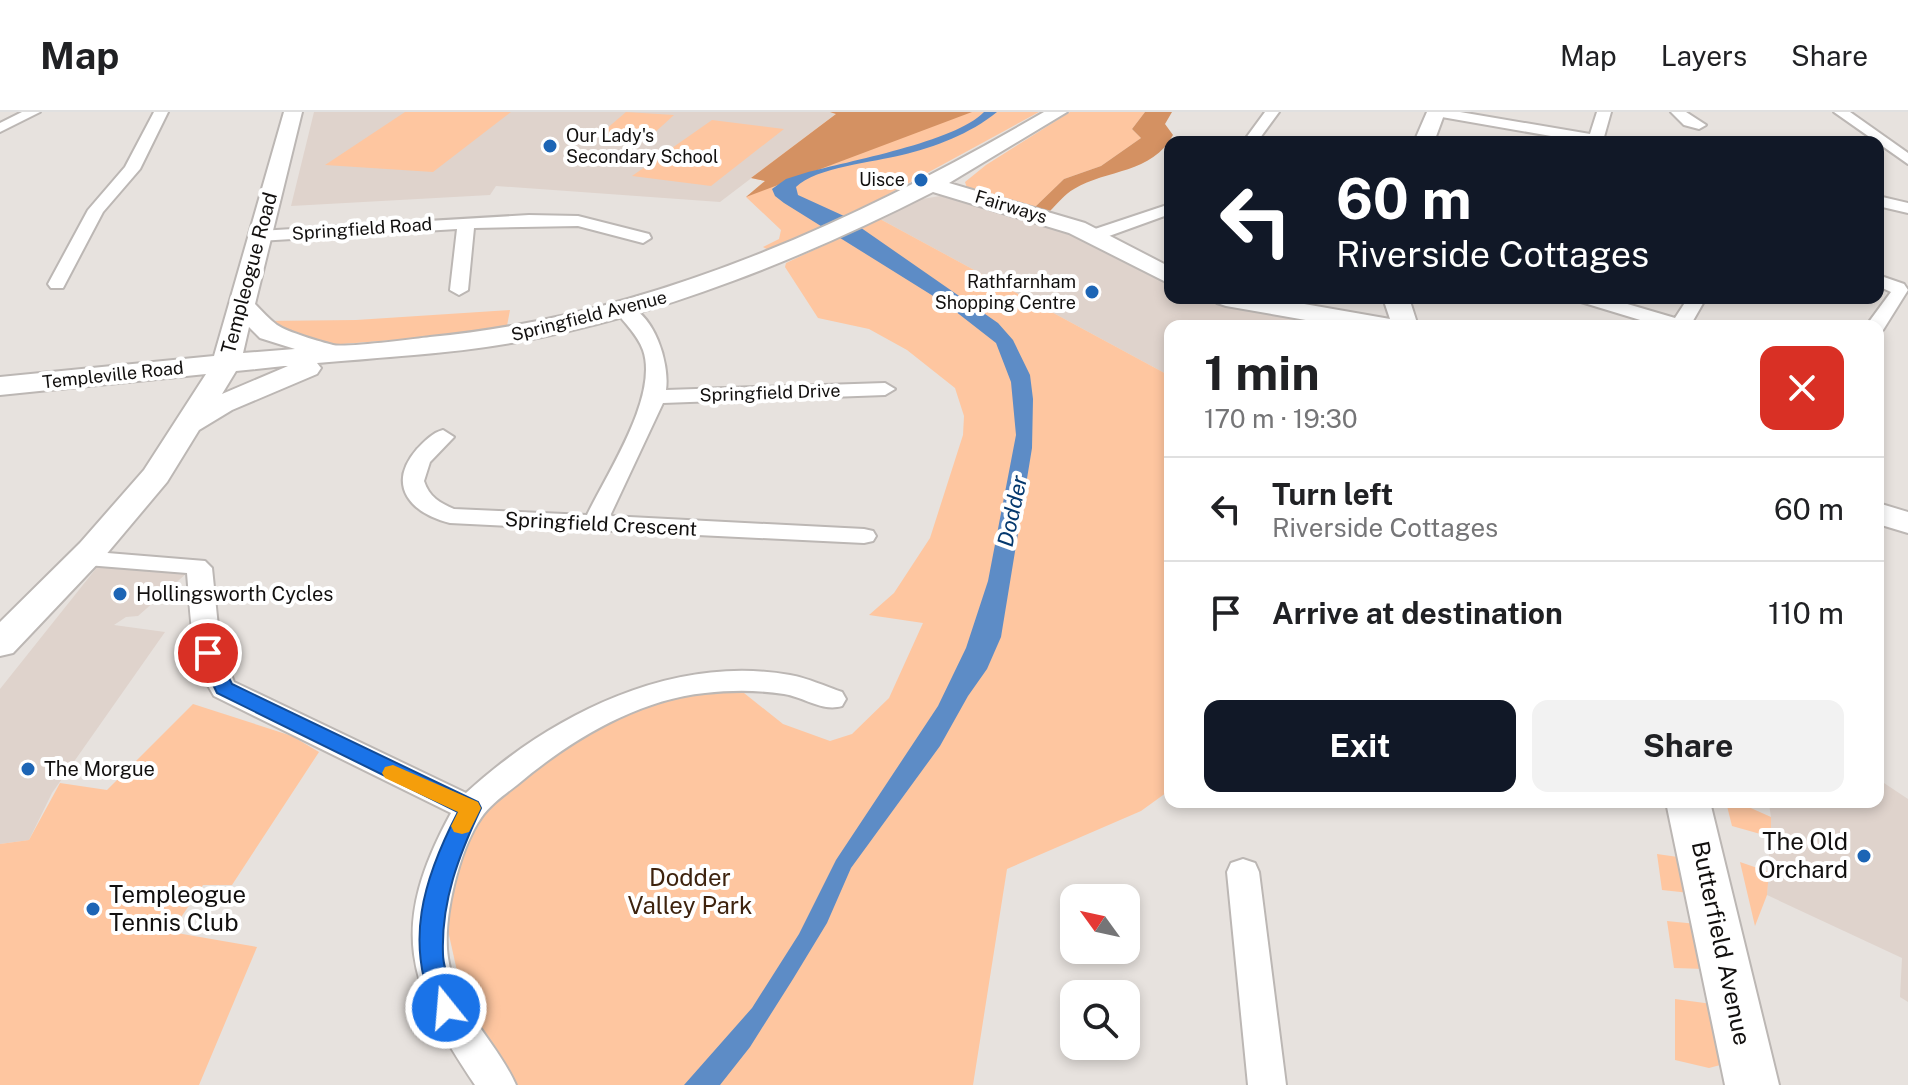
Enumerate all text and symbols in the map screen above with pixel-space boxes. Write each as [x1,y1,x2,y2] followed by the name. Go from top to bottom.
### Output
[40,33,119,78] text: Map
[1560,39,1617,72] text: Map
[1661,39,1747,72] text: Layers
[1791,39,1868,72] text: Share
[566,125,718,167] place label: Our Lady's Secondary School
[541,137,559,155] marker: Our Lady's Secondary School
[1336,166,1472,232] text: 60 m
[1204,168,1308,272] icon: left
[859,169,905,190] place label: Uisce
[912,171,930,189] marker: Uisce
[973,186,1050,227] street label: Fairways
[216,190,282,356] street label: Templeogue Road
[291,213,433,244] street label: Springfield Road
[1336,233,1649,275] text: Riverside Cottages
[935,271,1076,313] place label: Rathfarnham Shopping Centre
[1083,283,1101,301] marker: Rathfarnham Shopping Centre
[509,286,669,345] street label: Springfield Avenue
[1204,344,1320,401] text: 1 min
[1760,346,1844,430] button: close
[41,357,185,392] street label: Templeville Road
[699,380,841,405] street label: Springfield Drive
[1204,403,1358,434] text: 170 m · 19:30
[992,472,1032,549] water label: Dodder
[1272,476,1393,512] text: Turn left
[1204,487,1248,531] icon: left
[1774,491,1844,527] text: 60 m
[504,507,698,541] street label: Springfield Crescent
[1272,512,1498,543] text: Riverside Cottages
[136,582,333,606] place label: Hollingsworth Cycles
[111,585,129,603] marker: Hollingsworth Cycles
[1204,591,1248,635] icon: arrive
[1272,595,1563,631] text: Arrive at destination
[1768,595,1844,631] text: 110 m
[174,619,242,687] pin
[186,631,230,675] icon: arrive
[1204,700,1516,792] button: Exit
[1532,700,1844,792] button: Share
[44,757,155,781] place label: The Morgue
[19,760,37,778] marker: The Morgue
[1758,827,1848,883] place label: The Old Orchard
[1687,838,1757,1047] street label: Butterfield Avenue
[1855,847,1873,865] marker: The Old Orchard
[627,863,753,919] park label: Dodder Valley Park
[109,880,246,936] place label: Templeogue Tennis Club
[1060,884,1140,964] north arrow
[1060,884,1140,1060] map controls
[84,900,102,918] marker: Templeogue Tennis Club
[404,966,488,1050] position arrow
[1060,980,1140,1060] button: search

